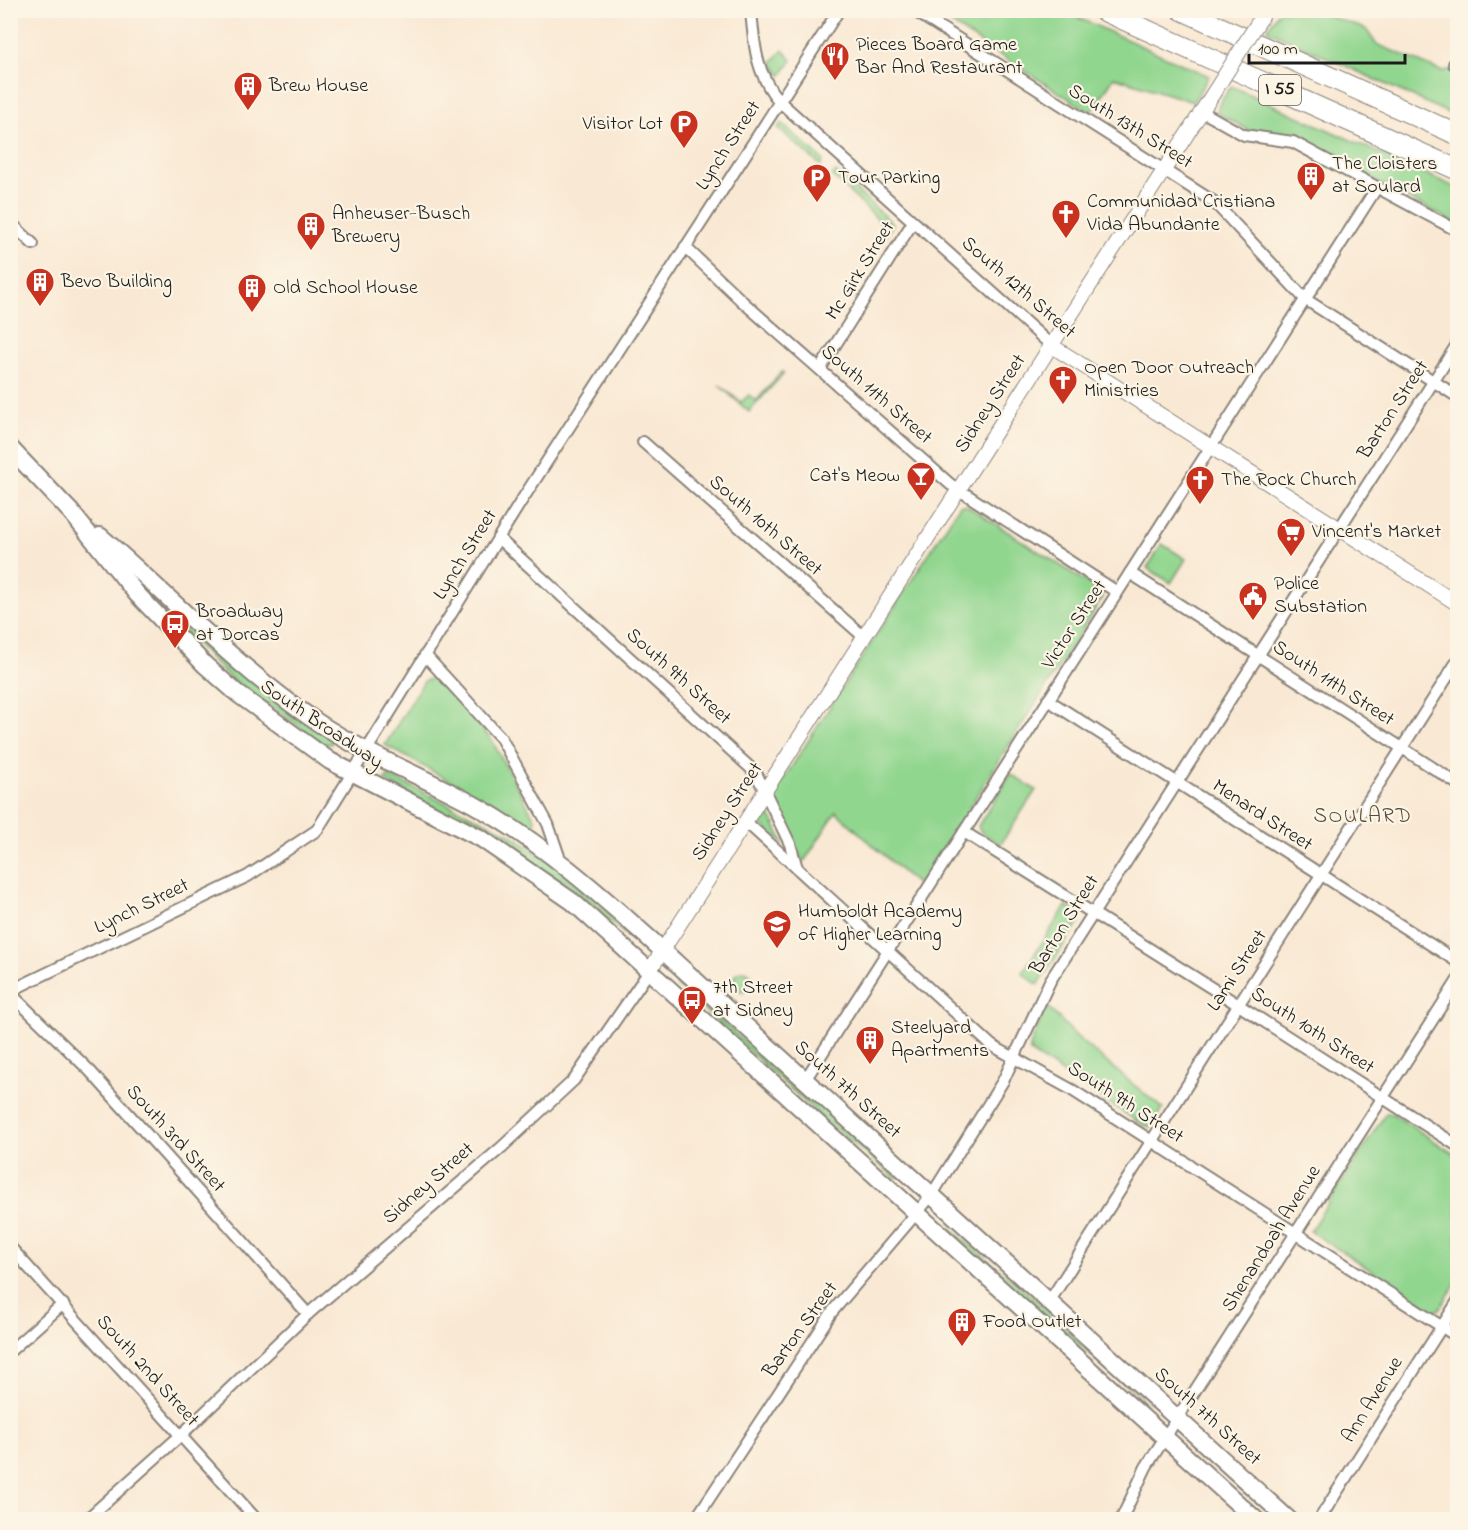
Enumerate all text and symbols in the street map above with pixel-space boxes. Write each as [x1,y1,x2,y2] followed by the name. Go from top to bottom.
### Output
[1249,27,1405,65] scale bar
[855,31,1023,83] place label: Pieces Board Game Bar And Restaurant
[1258,37,1298,63] text: 100 m
[819,40,851,82] restaurant icon: Pieces Board Game Bar And Restaurant
[232,70,264,112] building icon: Brew House
[268,72,368,101] place label: Brew House
[1259,75,1301,105] road number: I 55
[1062,77,1198,177] street label: South 13th Street
[689,95,769,197] street label: Lynch Street
[668,108,700,150] parking icon: Visitor Lot
[581,110,663,139] place label: Visitor Lot
[1332,150,1438,202] place label: The Cloisters at Soulard
[1295,160,1327,202] building icon: The Cloisters at Soulard
[801,162,833,204] parking icon: Tour Parking
[838,164,940,194] place label: Tour Parking
[1086,188,1275,240] place label: Communidad Cristiana Vida Abundante
[1050,198,1082,240] church icon: Communidad Cristiana Vida Abundante
[331,200,470,252] place label: Anheuser-Busch Brewery
[295,210,327,252] building icon: Anheuser-Busch Brewery
[819,215,903,326] street label: Mc Girk Street
[954,230,1082,346] street label: South 12th Street
[24,266,56,308] building icon: Bevo Building
[60,268,172,298] place label: Bevo Building
[236,272,268,314] building icon: Old School House
[273,274,418,303] place label: Old School House
[814,338,939,452] street label: South 11th Street
[948,348,1034,459] street label: Sidney Street
[1084,354,1254,406] place label: Open Door Outreach Ministries
[1351,355,1437,466] street label: Barton Street
[1047,364,1079,406] church icon: Open Door Outreach Ministries
[905,460,937,502] bar icon: Cat's Meow
[810,462,900,491] place label: Cat's Meow
[1184,464,1216,506] church icon: The Rock Church
[1221,466,1356,495] place label: The Rock Church
[702,468,828,584] street label: South 10th Street
[427,504,506,606] street label: Lynch Street
[1275,516,1307,558] supermarket icon: Vincent's Market
[1311,518,1441,547] place label: Vincent's Market
[1274,570,1367,622] place label: Police Substation
[1035,574,1115,676] street label: Victor Street
[1237,580,1269,622] public building icon: Police Substation
[195,598,283,650] place label: Broadway at Dorcas
[159,608,191,650] bus stop icon: Broadway at Dorcas
[619,622,738,733] street label: South 9th Street
[1266,634,1400,734] street label: South 11th Street
[254,673,388,777] street label: South Broadway
[685,756,771,867] street label: Sidney Street
[1206,773,1318,860] street label: Menard Street
[1314,802,1412,832] district label: SOULARD
[1022,869,1107,981] street label: Barton Street
[90,871,195,942] street label: Lynch Street
[798,898,962,951] place label: Humboldt Academy of Higher Learning
[761,908,793,950] school or university icon: Humboldt Academy of Higher Learning
[1201,924,1276,1018] street label: Lami Street
[713,974,793,1026] place label: 7th Street at Sidney
[1244,980,1380,1082] street label: South 10th Street
[676,984,708,1026] bus stop icon: 7th Street at Sidney
[891,1014,989,1066] place label: Steelyard Apartments
[854,1024,886,1066] building icon: Steelyard Apartments
[787,1034,907,1146] street label: South 7th Street
[1061,1054,1189,1152] street label: South 9th Street
[118,1078,232,1200] street label: South 3rd Street
[377,1136,481,1232] street label: Sidney Street
[1215,1160,1329,1318] street label: Shenandoah Avenue
[756,1276,846,1385] street label: Barton Street
[946,1306,978,1348] building icon: Food Outlet
[89,1308,206,1434] street label: South 2nd Street
[982,1308,1082,1337] place label: Food Outlet
[1335,1351,1411,1449] street label: Ann Avenue
[1147,1361,1267,1473] street label: South 7th Street

